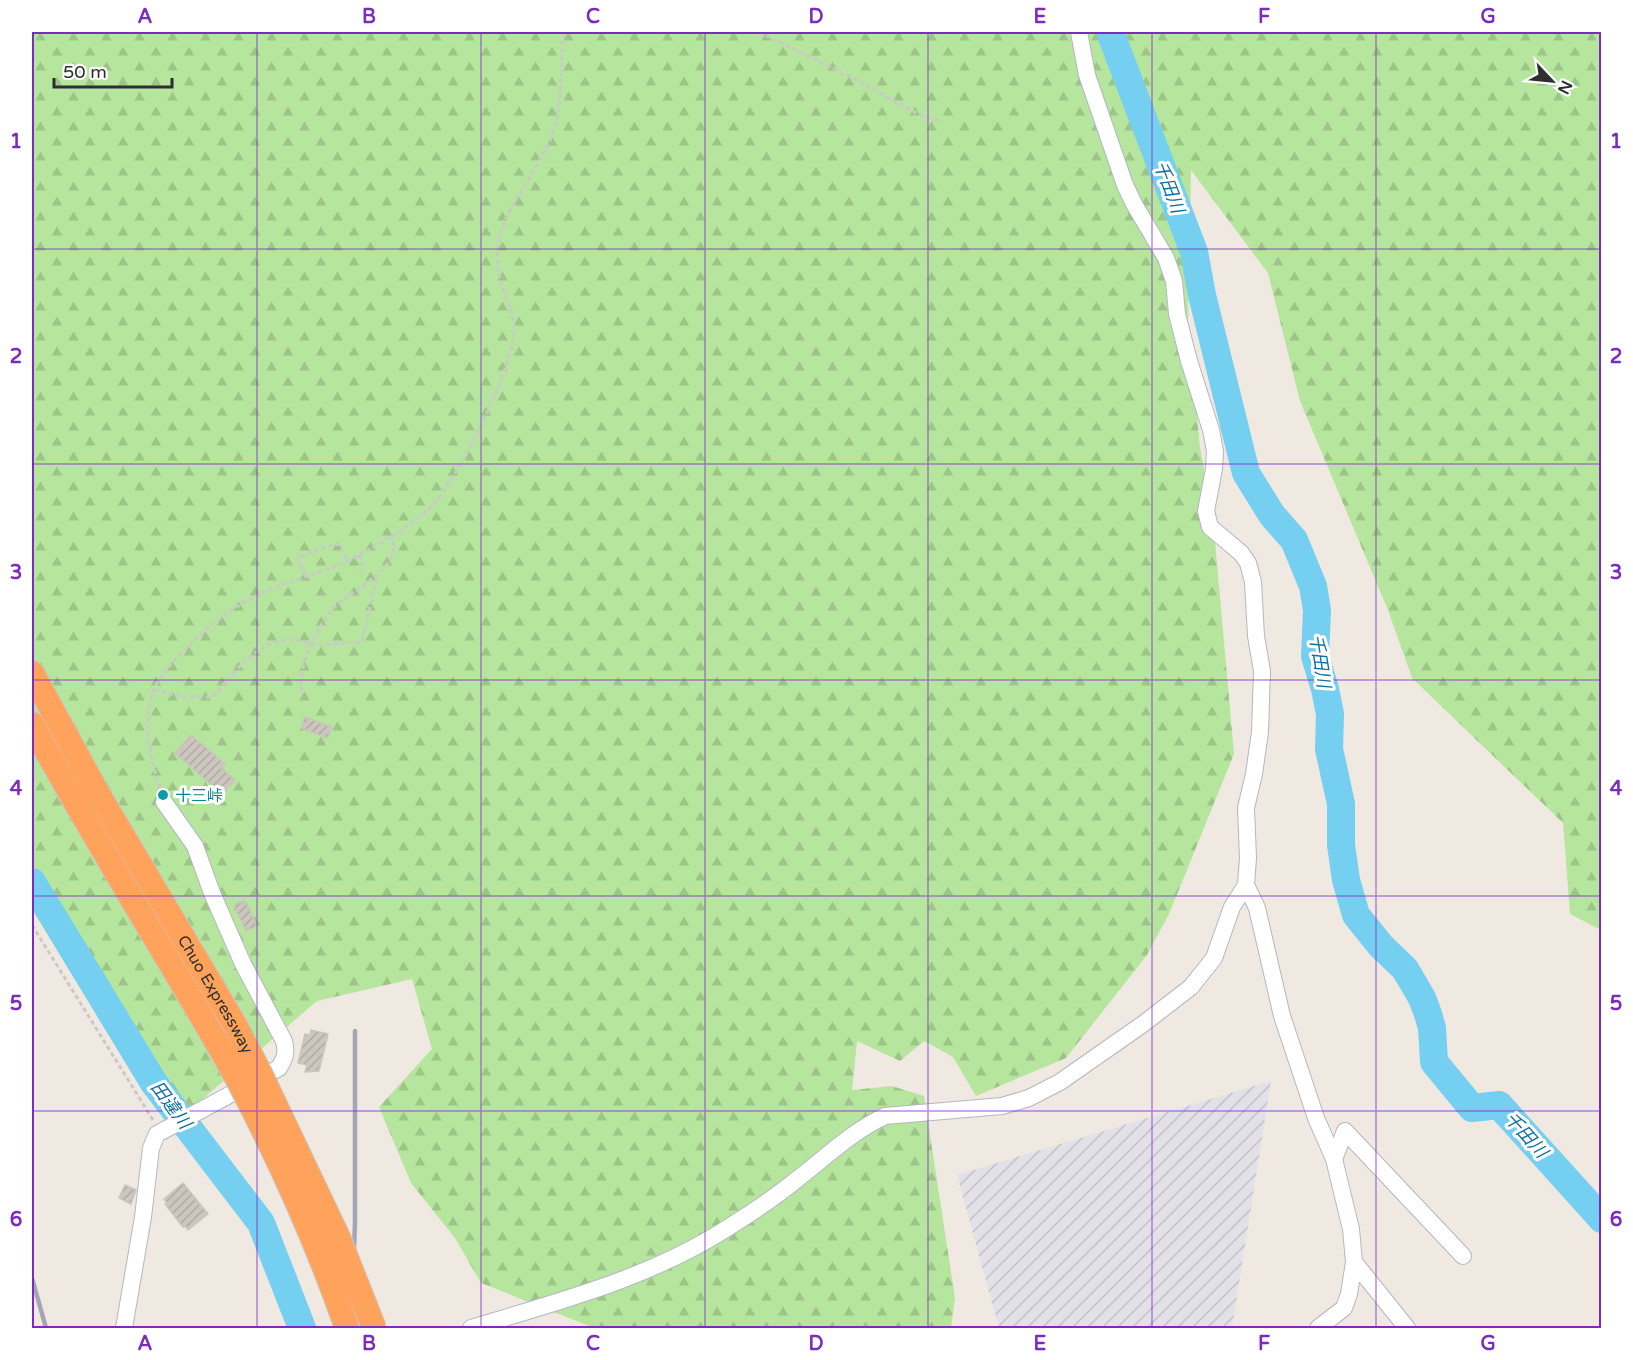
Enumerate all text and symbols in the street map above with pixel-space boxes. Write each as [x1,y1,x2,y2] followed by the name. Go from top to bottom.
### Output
[138,5,153,29] text: A
[362,5,376,29] text: B
[586,5,600,29] text: C
[808,5,824,29] text: D
[1034,5,1047,29] text: E
[1258,5,1270,29] text: F
[1480,5,1496,29] text: G
[54,51,172,89] scale bar
[1522,51,1582,111] north arrow
[63,61,107,83] text: 50 m
[1553,77,1576,97] text: N
[10,130,22,154] text: 1
[1610,130,1622,154] text: 1
[1149,158,1190,218] water label: 千田川
[10,345,22,369] text: 2
[1610,345,1622,369] text: 2
[10,561,22,585] text: 3
[1610,561,1622,585] text: 3
[1305,633,1335,691] water label: 千田川
[10,777,23,801] text: 4
[1610,777,1623,801] text: 4
[175,786,223,806] place label: 十三峠
[156,788,170,802] marker: 十三峠
[173,932,257,1057] street label: Chuo Expressway
[10,992,22,1016] text: 5
[1610,992,1622,1016] text: 5
[146,1077,197,1135] water label: 田違川
[1500,1108,1554,1164] water label: 千田川
[10,1208,22,1232] text: 6
[1610,1208,1622,1232] text: 6
[138,1332,153,1356] text: A
[362,1332,376,1356] text: B
[586,1332,600,1356] text: C
[808,1332,824,1356] text: D
[1034,1332,1047,1356] text: E
[1258,1332,1270,1356] text: F
[1480,1332,1496,1356] text: G

